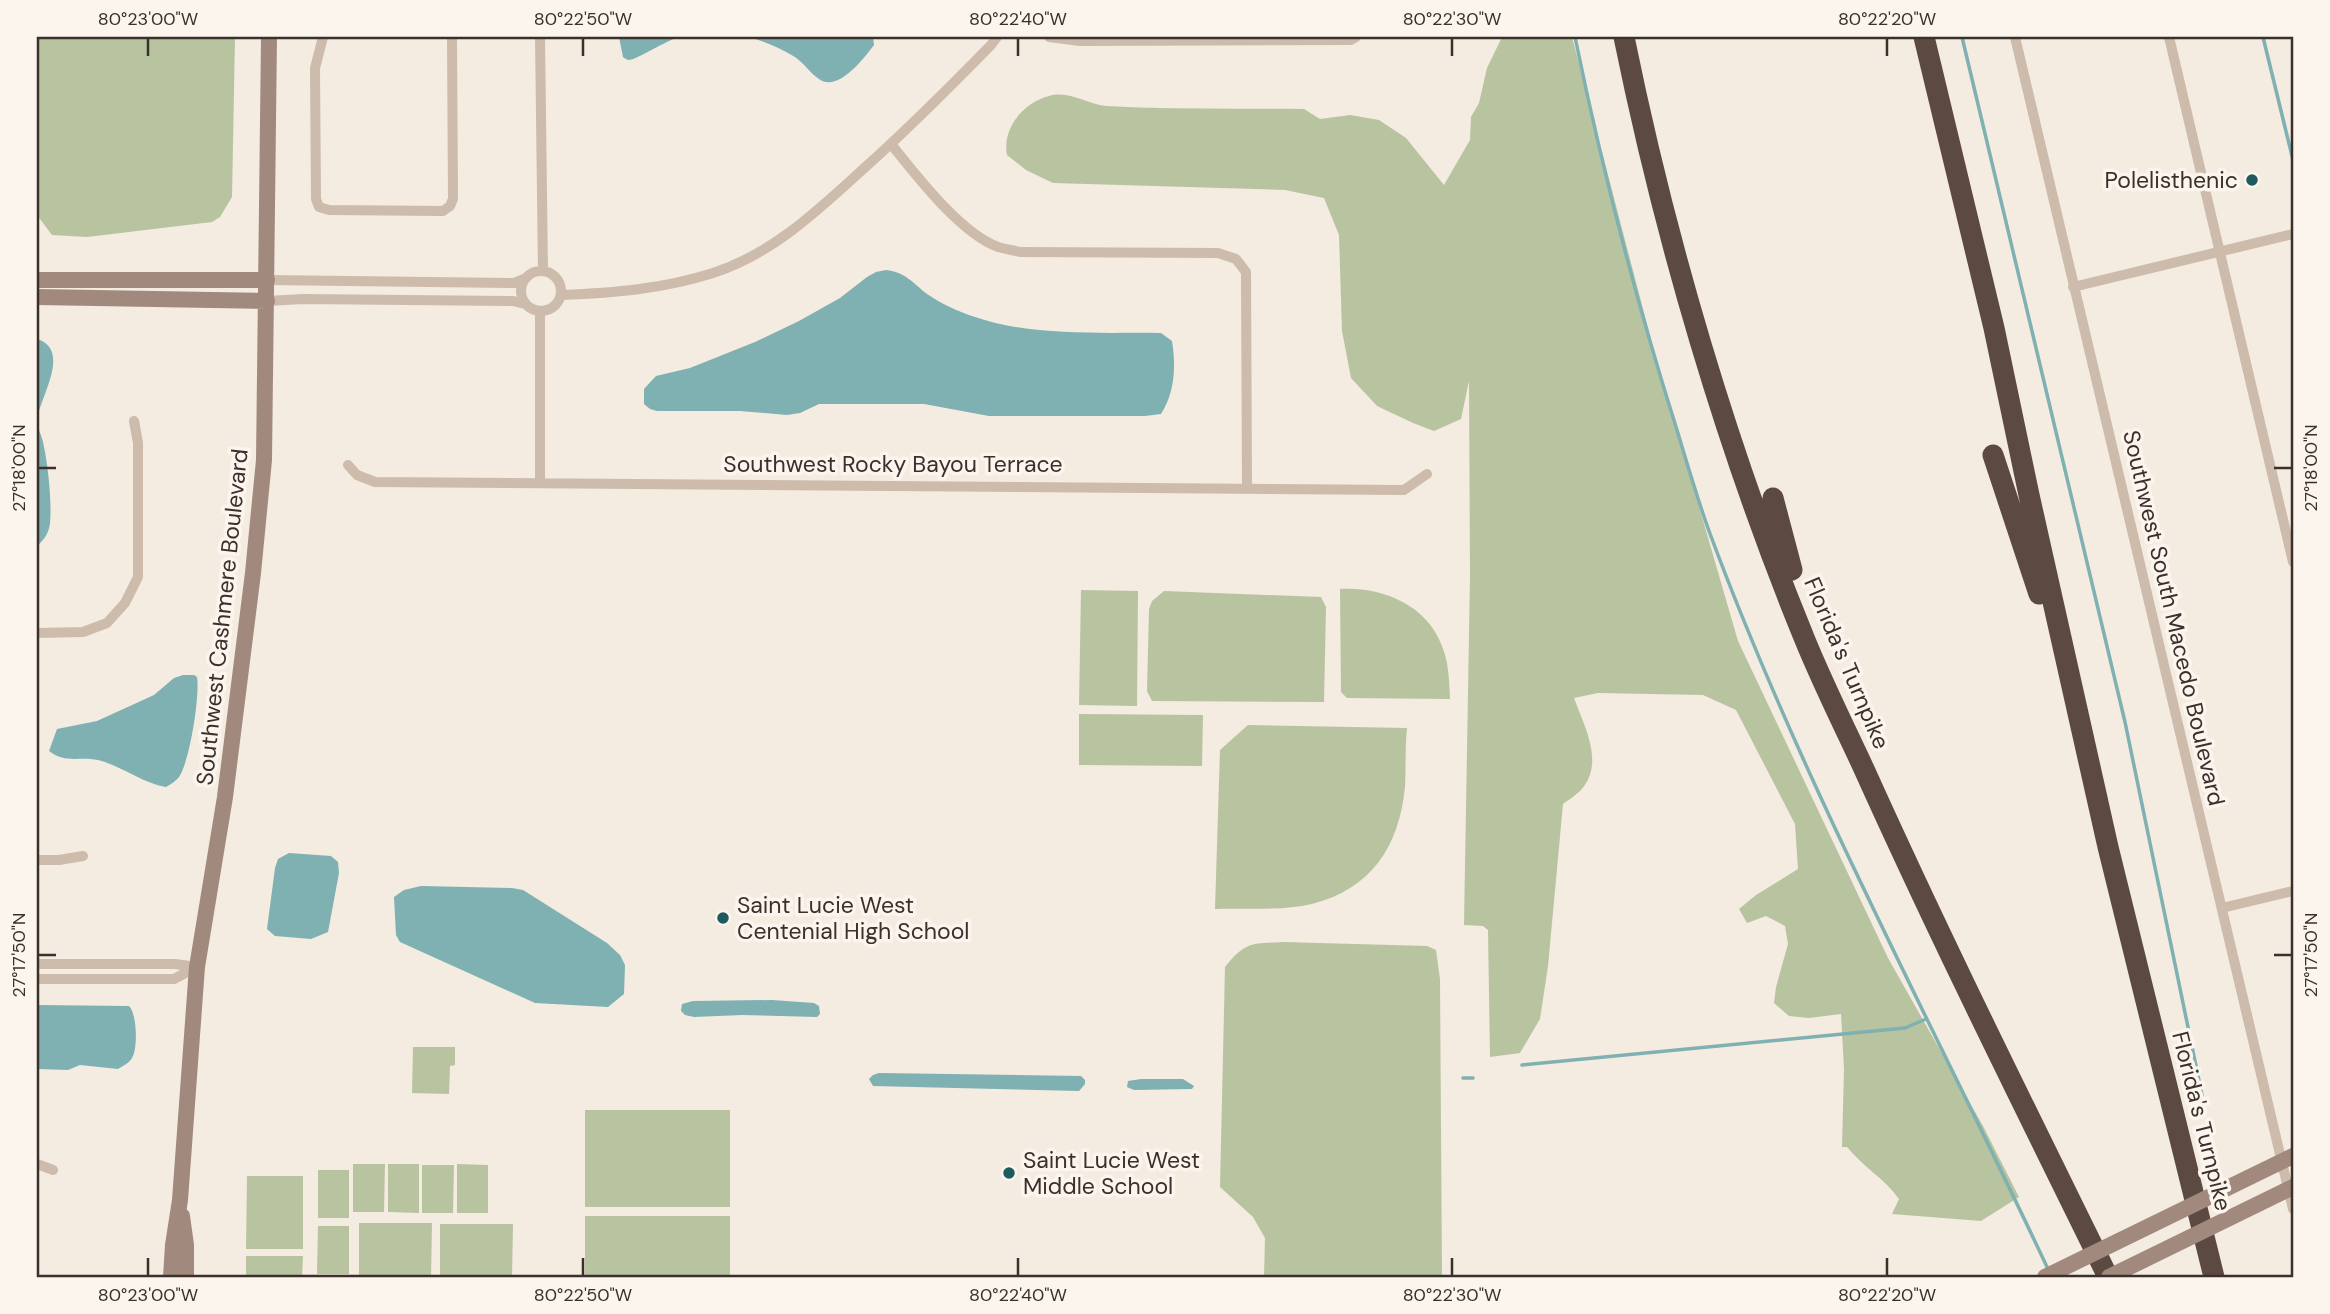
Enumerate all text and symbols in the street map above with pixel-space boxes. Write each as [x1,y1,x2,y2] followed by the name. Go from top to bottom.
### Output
[98,7,198,31] text: 80°23'00"W
[534,7,632,31] text: 80°22'50"W
[969,7,1067,31] text: 80°22'40"W
[1403,7,1501,31] text: 80°22'30"W
[1838,7,1936,31] text: 80°22'20"W
[2105,165,2238,195] place label: Polelisthenic
[2244,172,2260,188] marker: Polelisthenic
[7,424,31,512] text: 27°18'00"N
[2299,424,2323,512] text: 27°18'00"N
[2116,427,2232,809] street label: Southwest South Macedo Boulevard
[189,447,255,787] street label: Southwest Cashmere Boulevard
[723,449,1063,479] street label: Southwest Rocky Bayou Terrace
[1797,573,1897,753] street label: Florida's Turnpike
[737,890,969,946] place label: Saint Lucie West Centenial High School
[715,910,731,926] marker: Saint Lucie West Centenial High School
[7,913,31,997] text: 27°17'50"N
[2299,913,2323,997] text: 27°17'50"N
[2165,1028,2239,1214] street label: Florida's Turnpike
[1023,1145,1200,1201] place label: Saint Lucie West Middle School
[1001,1165,1017,1181] marker: Saint Lucie West Middle School
[98,1283,198,1307] text: 80°23'00"W
[534,1283,632,1307] text: 80°22'50"W
[969,1283,1067,1307] text: 80°22'40"W
[1403,1283,1501,1307] text: 80°22'30"W
[1838,1283,1936,1307] text: 80°22'20"W

